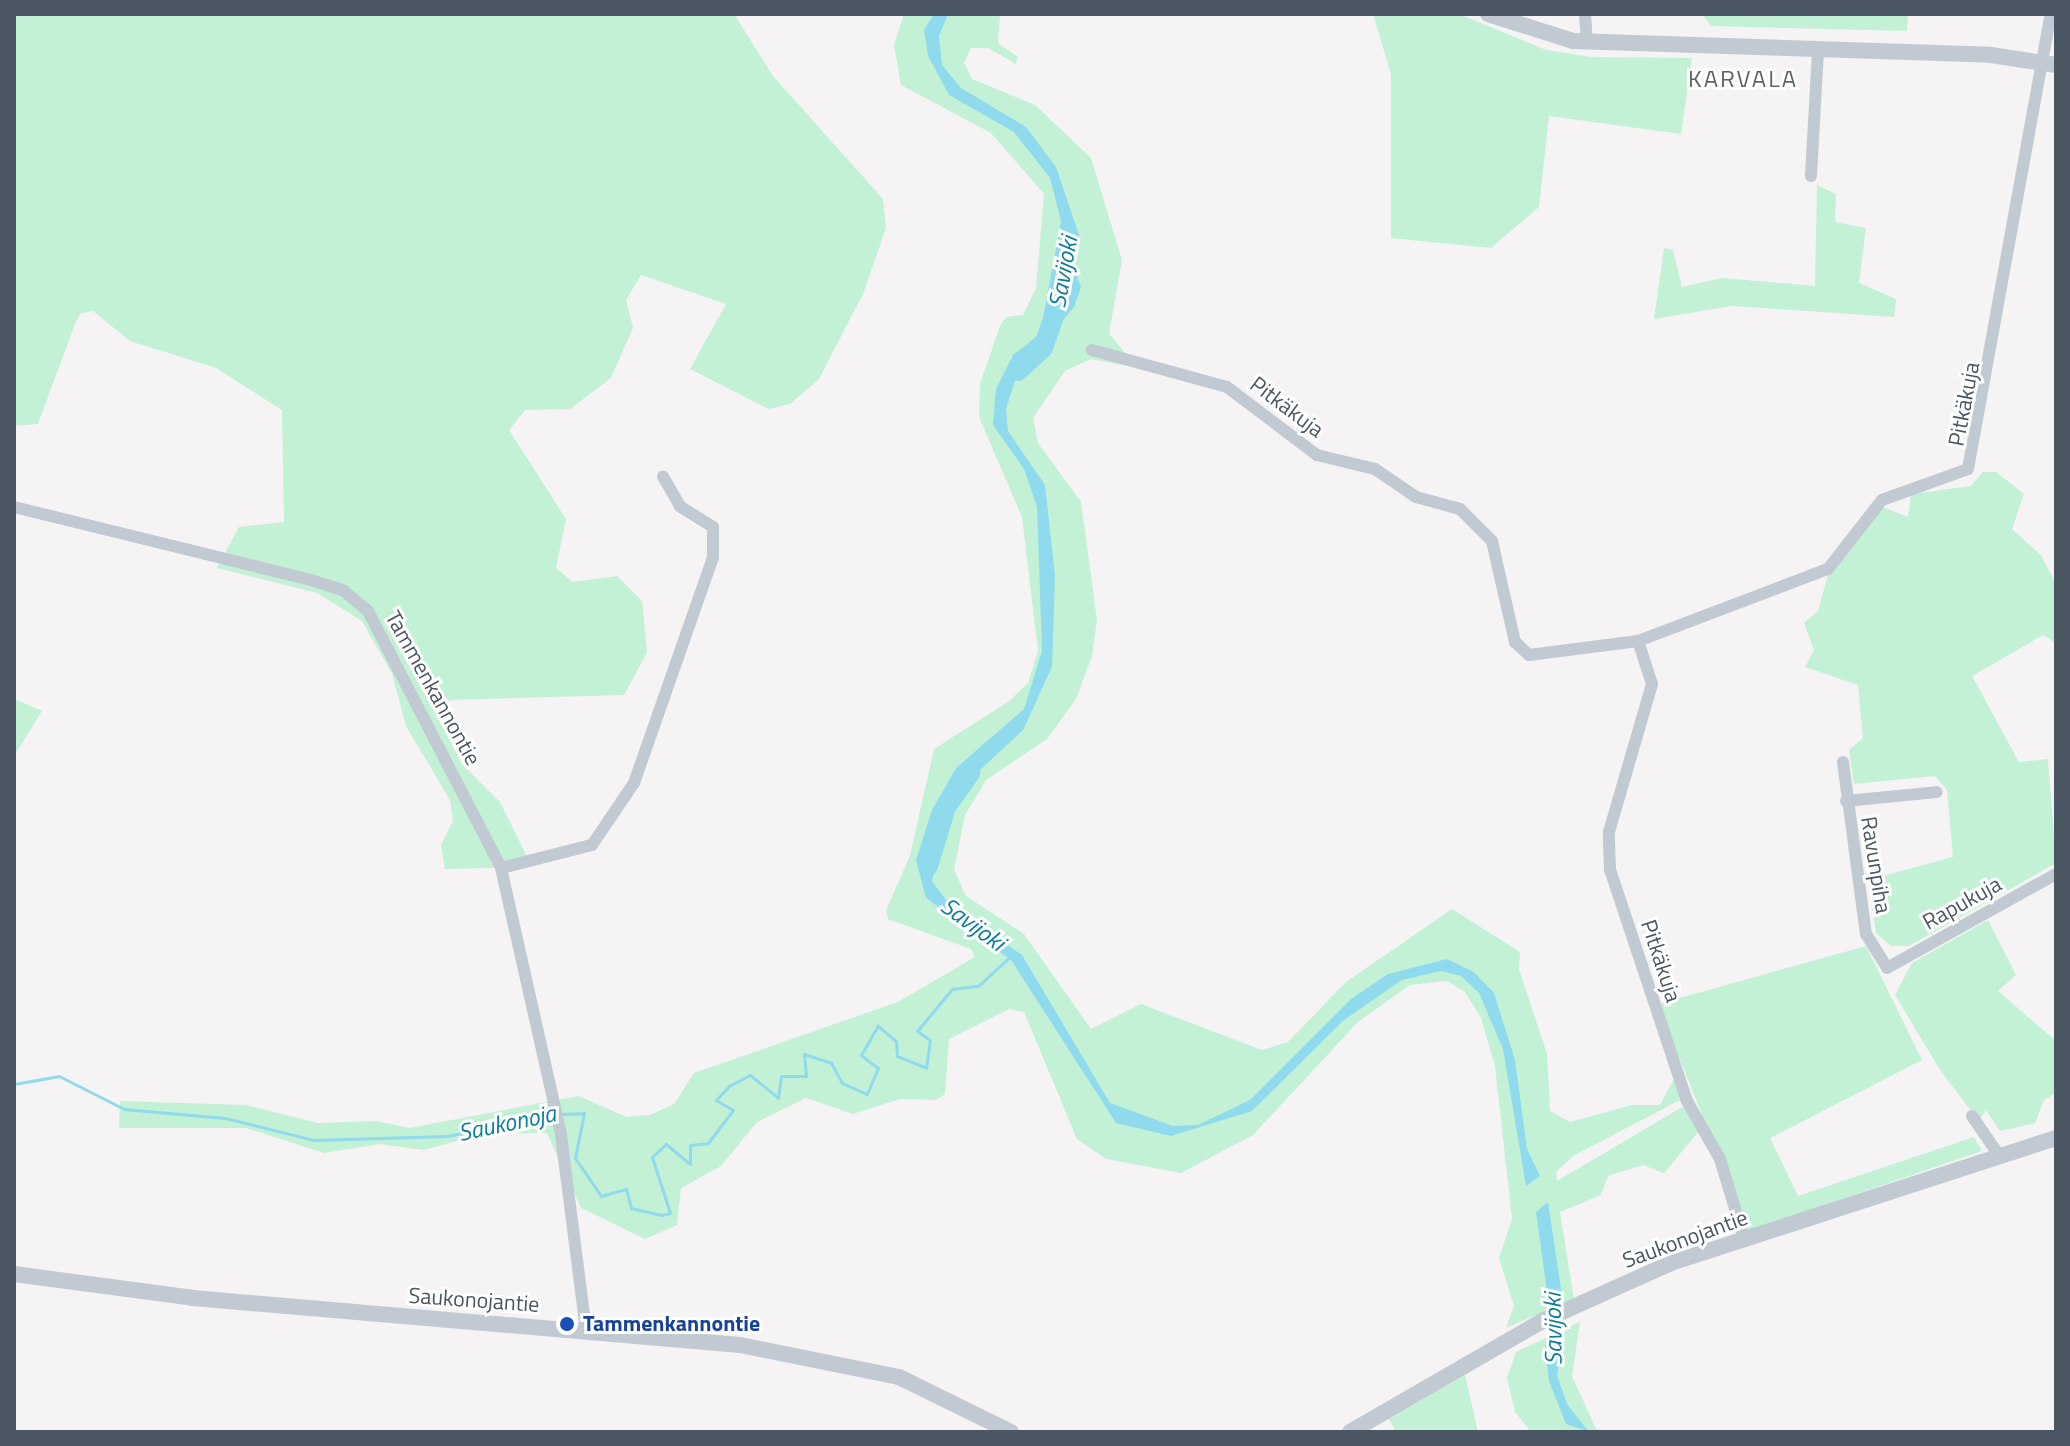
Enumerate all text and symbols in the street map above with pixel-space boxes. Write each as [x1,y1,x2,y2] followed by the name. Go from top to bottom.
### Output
[1688,65,1798,93] district label: KARVALA
[1043,234,1083,310] water label: Savijoki
[1943,360,1985,448] street label: Pitkäkuja
[1245,371,1329,443] street label: Pitkäkuja
[380,606,486,770] street label: Tammenkannontie
[1855,815,1897,915] street label: Ravunpiha
[1918,871,2006,935] street label: Rapukuja
[935,891,1011,957] water label: Savijoki
[1635,916,1687,1006] street label: Pitkäkuja
[456,1099,558,1147] water label: Saukonoja
[1619,1204,1751,1274] street label: Saukonojantie
[408,1282,540,1318] street label: Saukonojantie
[1538,1293,1568,1365] water label: Savijoki
[583,1311,760,1337] place label: Tammenkannontie
[558,1315,576,1333] marker: Tammenkannontie

